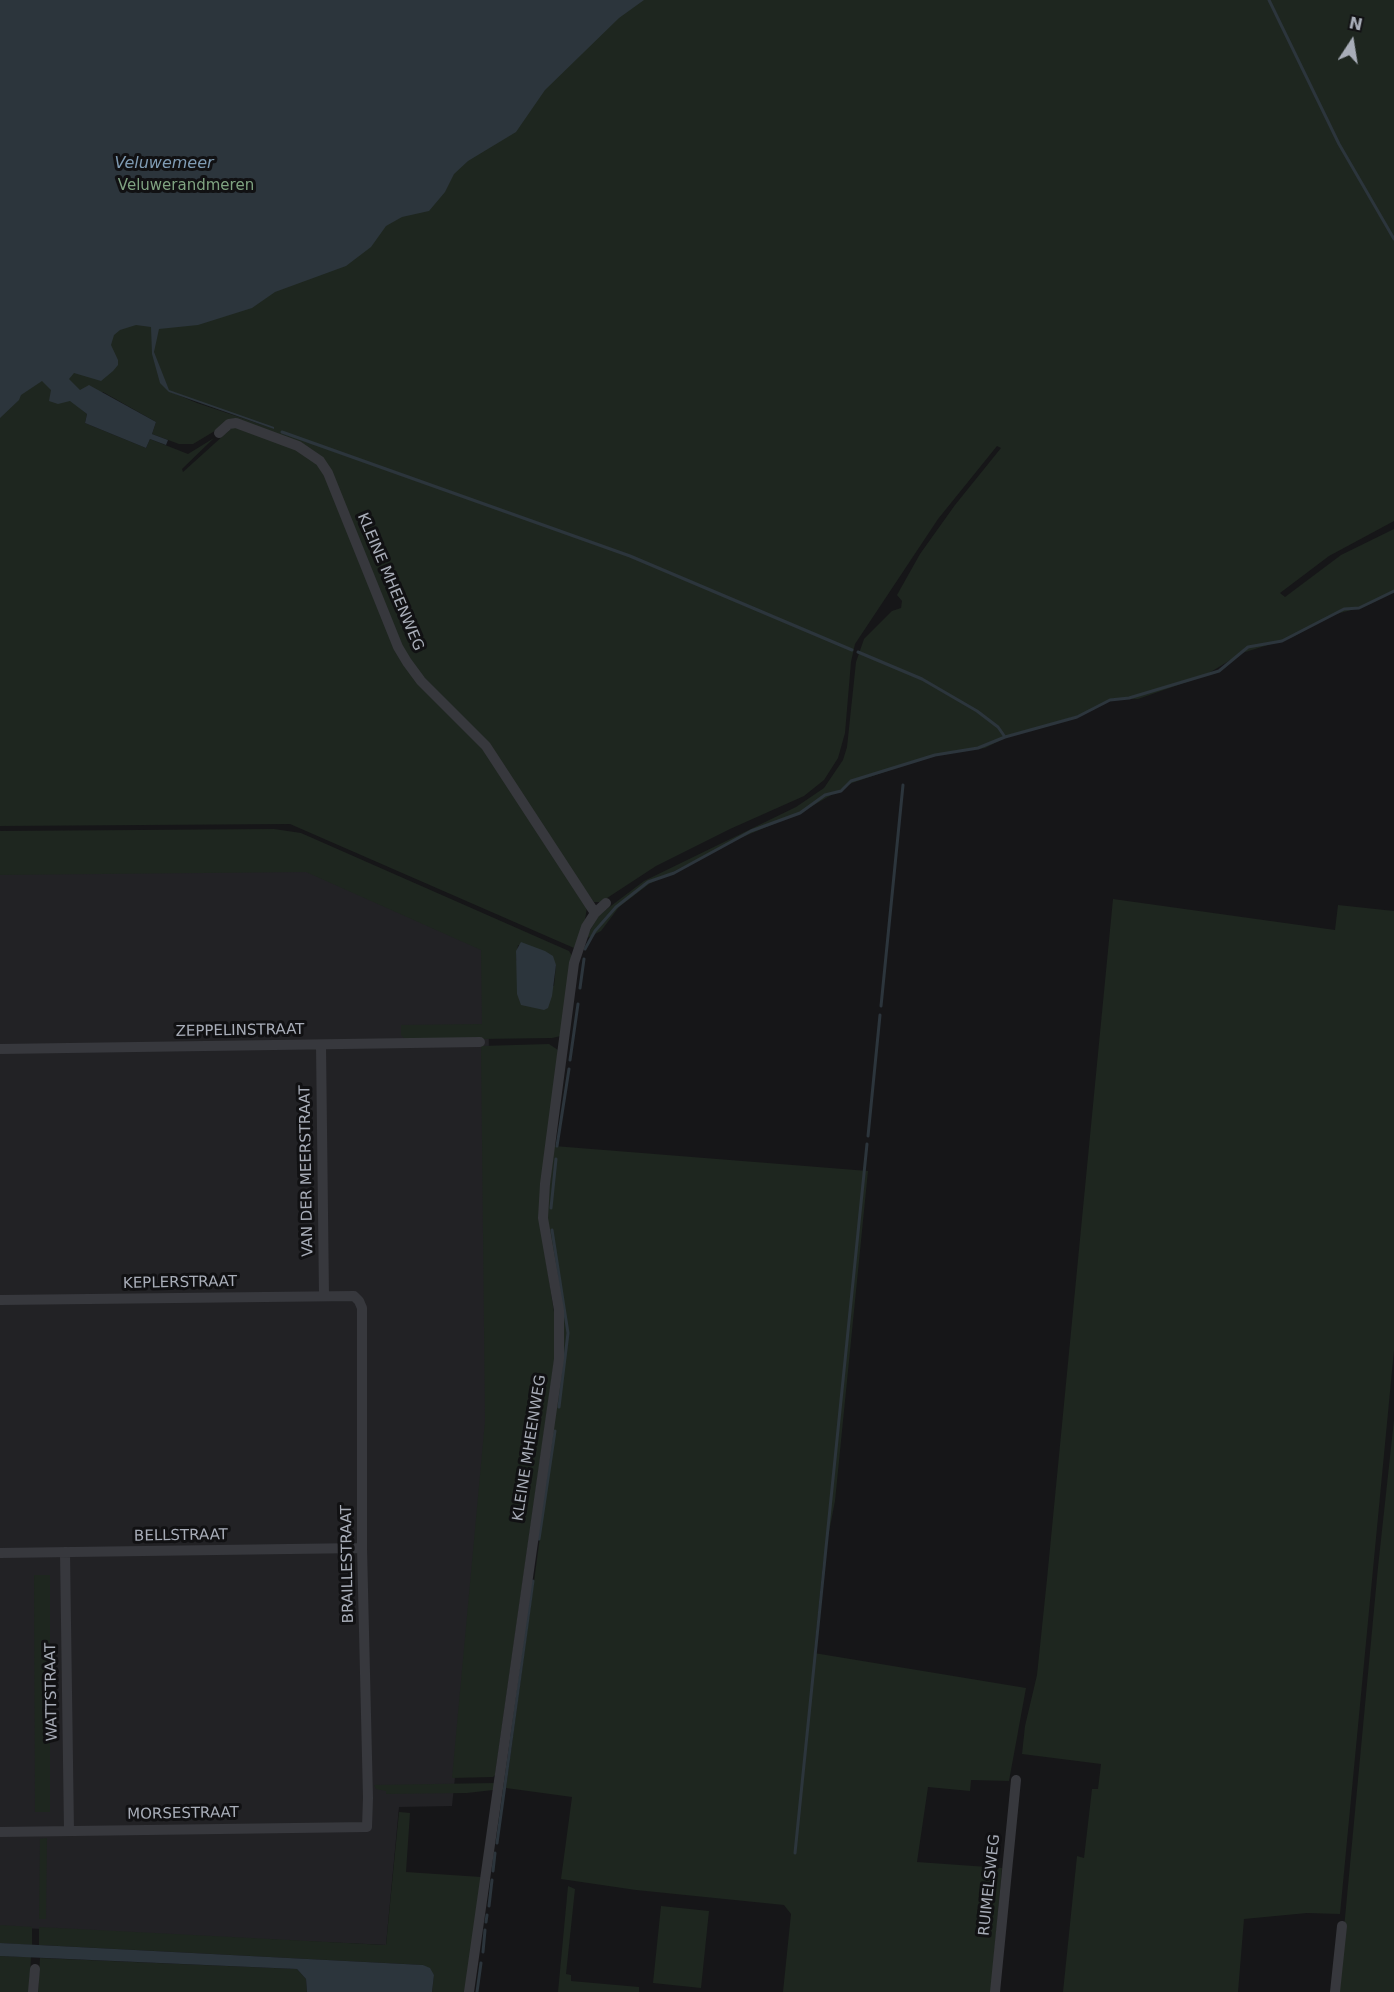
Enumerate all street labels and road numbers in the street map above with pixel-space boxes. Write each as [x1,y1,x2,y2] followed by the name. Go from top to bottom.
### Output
[353,510,427,654] street label: KLEINE MHEENWEG
[175,1021,305,1041] street label: ZEPPELINSTRAAT
[297,1085,317,1257] street label: VAN DER MEERSTRAAT
[123,1273,237,1293] street label: KEPLERSTRAAT
[510,1374,550,1522] street label: KLEINE MHEENWEG
[338,1505,358,1623] street label: BRAILLESTRAAT
[134,1526,228,1546] street label: BELLSTRAAT
[42,1643,62,1741] street label: WATTSTRAAT
[127,1804,239,1824] street label: MORSESTRAAT
[976,1833,1004,1937] street label: RUIMELSWEG

